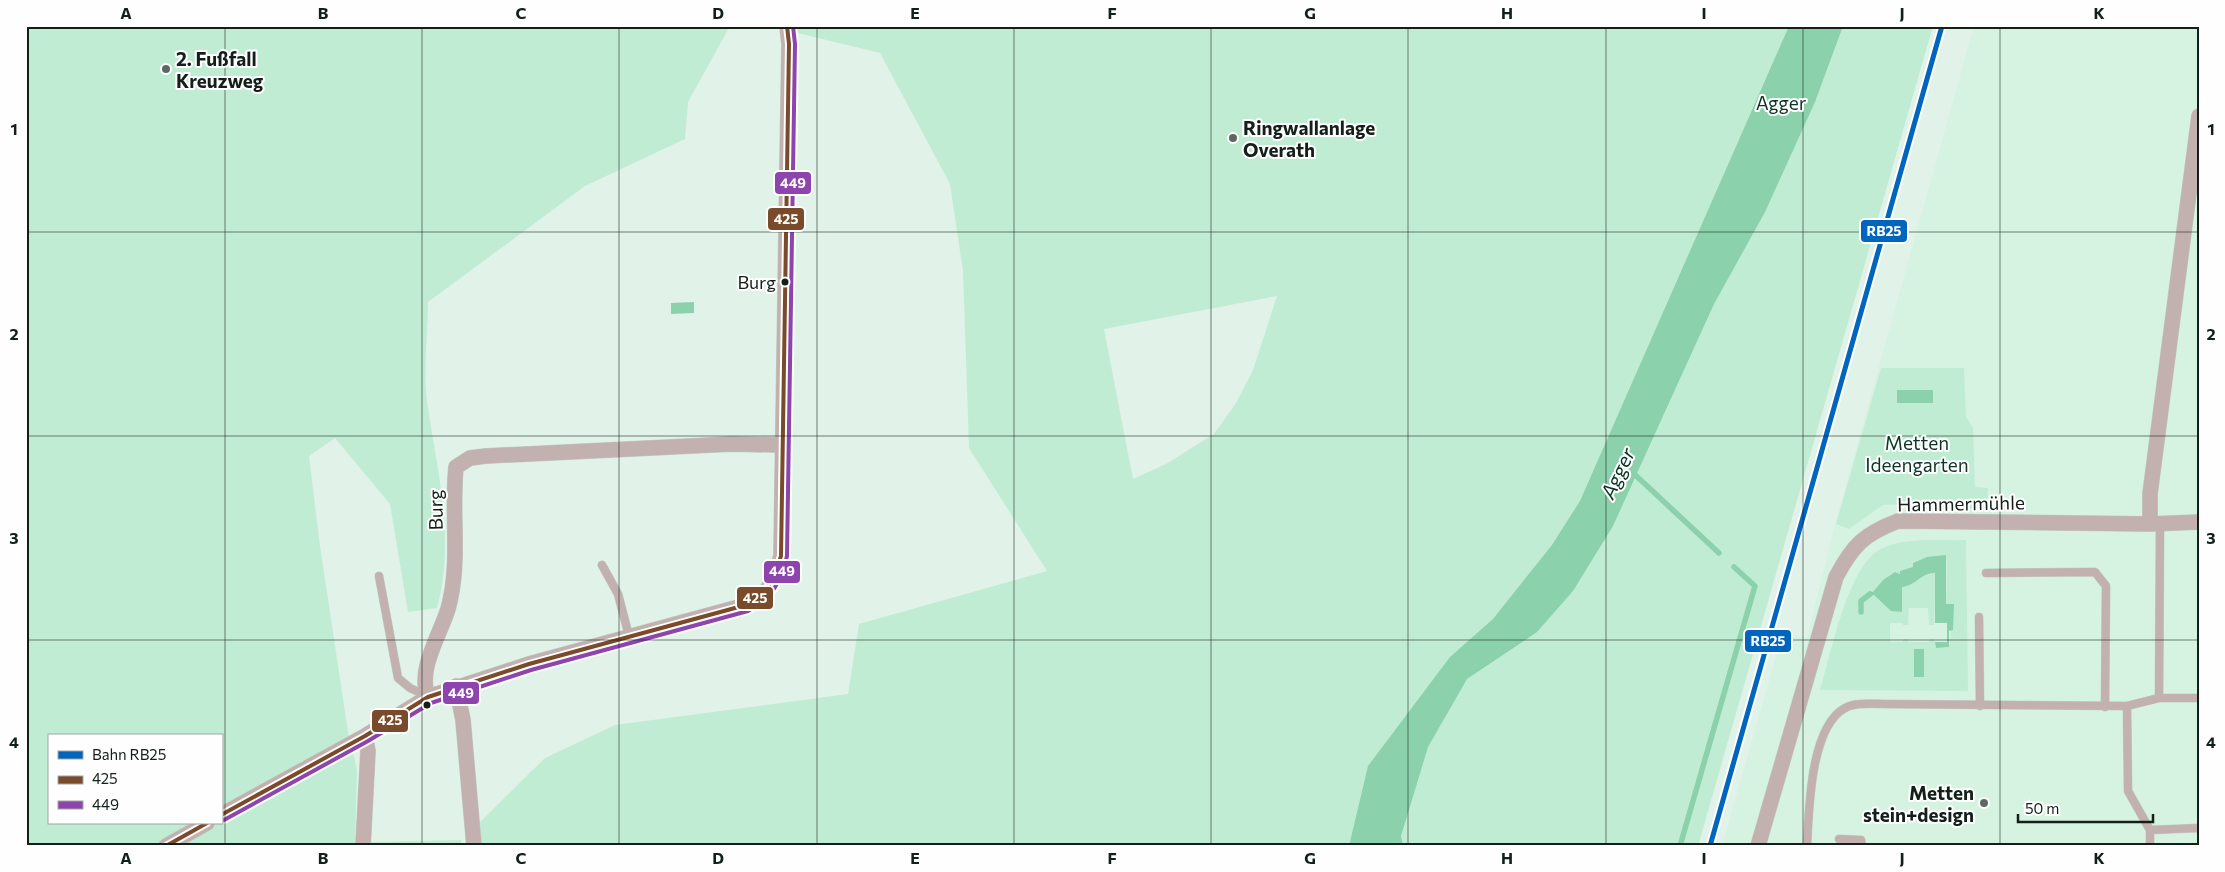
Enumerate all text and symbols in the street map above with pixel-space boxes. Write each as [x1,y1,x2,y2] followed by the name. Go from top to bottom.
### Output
[120,3,132,22] text: A
[318,3,329,22] text: B
[516,3,527,22] text: C
[712,3,724,22] text: D
[910,3,920,22] text: E
[1107,3,1117,22] text: F
[1304,3,1316,22] text: G
[1501,3,1513,22] text: H
[1701,3,1707,22] text: I
[1899,3,1905,22] text: J
[2093,3,2105,22] text: K
[176,47,264,92] place label: 2. Fußfall Kreuzweg
[160,63,172,75] marker: 2. Fußfall Kreuzweg
[1756,91,1807,114] park label: Agger
[1243,116,1375,161] place label: Ringwallanlage Overath
[10,119,18,138] text: 1
[2207,119,2215,138] text: 1
[1227,132,1239,144] marker: Ringwallanlage Overath
[774,171,812,195] line badge: 449
[780,174,806,191] text: 449
[767,207,805,231] line badge: 425
[774,210,798,227] text: 425
[1860,219,1908,243] line badge: RB25
[1866,222,1902,239] text: RB25
[737,271,776,293] place label: Burg
[780,277,790,287] marker: Burg
[9,324,19,343] text: 2
[2206,324,2216,343] text: 2
[1865,431,1969,476] park label: Metten Ideengarten
[1594,443,1640,503] water label: Agger
[423,489,447,531] street label: Burg
[1897,490,2025,516] street label: Hammermühle
[9,528,19,547] text: 3
[2206,528,2216,547] text: 3
[763,560,801,584] line badge: 449
[769,562,795,579] text: 449
[736,586,774,610] line badge: 425
[743,589,767,606] text: 425
[1744,629,1792,653] line badge: RB25
[1750,632,1786,649] text: RB25
[442,681,480,705] line badge: 449
[448,684,474,701] text: 449
[422,700,432,710] unlabelled marker
[371,709,409,733] line badge: 425
[378,711,402,728] text: 425
[9,732,19,751] text: 4
[2206,732,2216,751] text: 4
[48,734,222,824] legend
[92,745,166,763] text: Bahn RB25
[92,769,118,787] text: 425
[1863,781,1974,826] place label: Metten stein+design
[2018,792,2152,824] scale bar
[92,795,119,813] text: 449
[1978,797,1990,809] marker: Metten stein+design
[2025,799,2059,817] text: 50 m
[120,848,132,867] text: A
[318,848,329,867] text: B
[516,848,527,867] text: C
[712,848,724,867] text: D
[910,848,920,867] text: E
[1107,848,1117,867] text: F
[1304,848,1316,867] text: G
[1501,848,1513,867] text: H
[1701,848,1707,867] text: I
[1899,848,1905,867] text: J
[2093,848,2105,867] text: K

